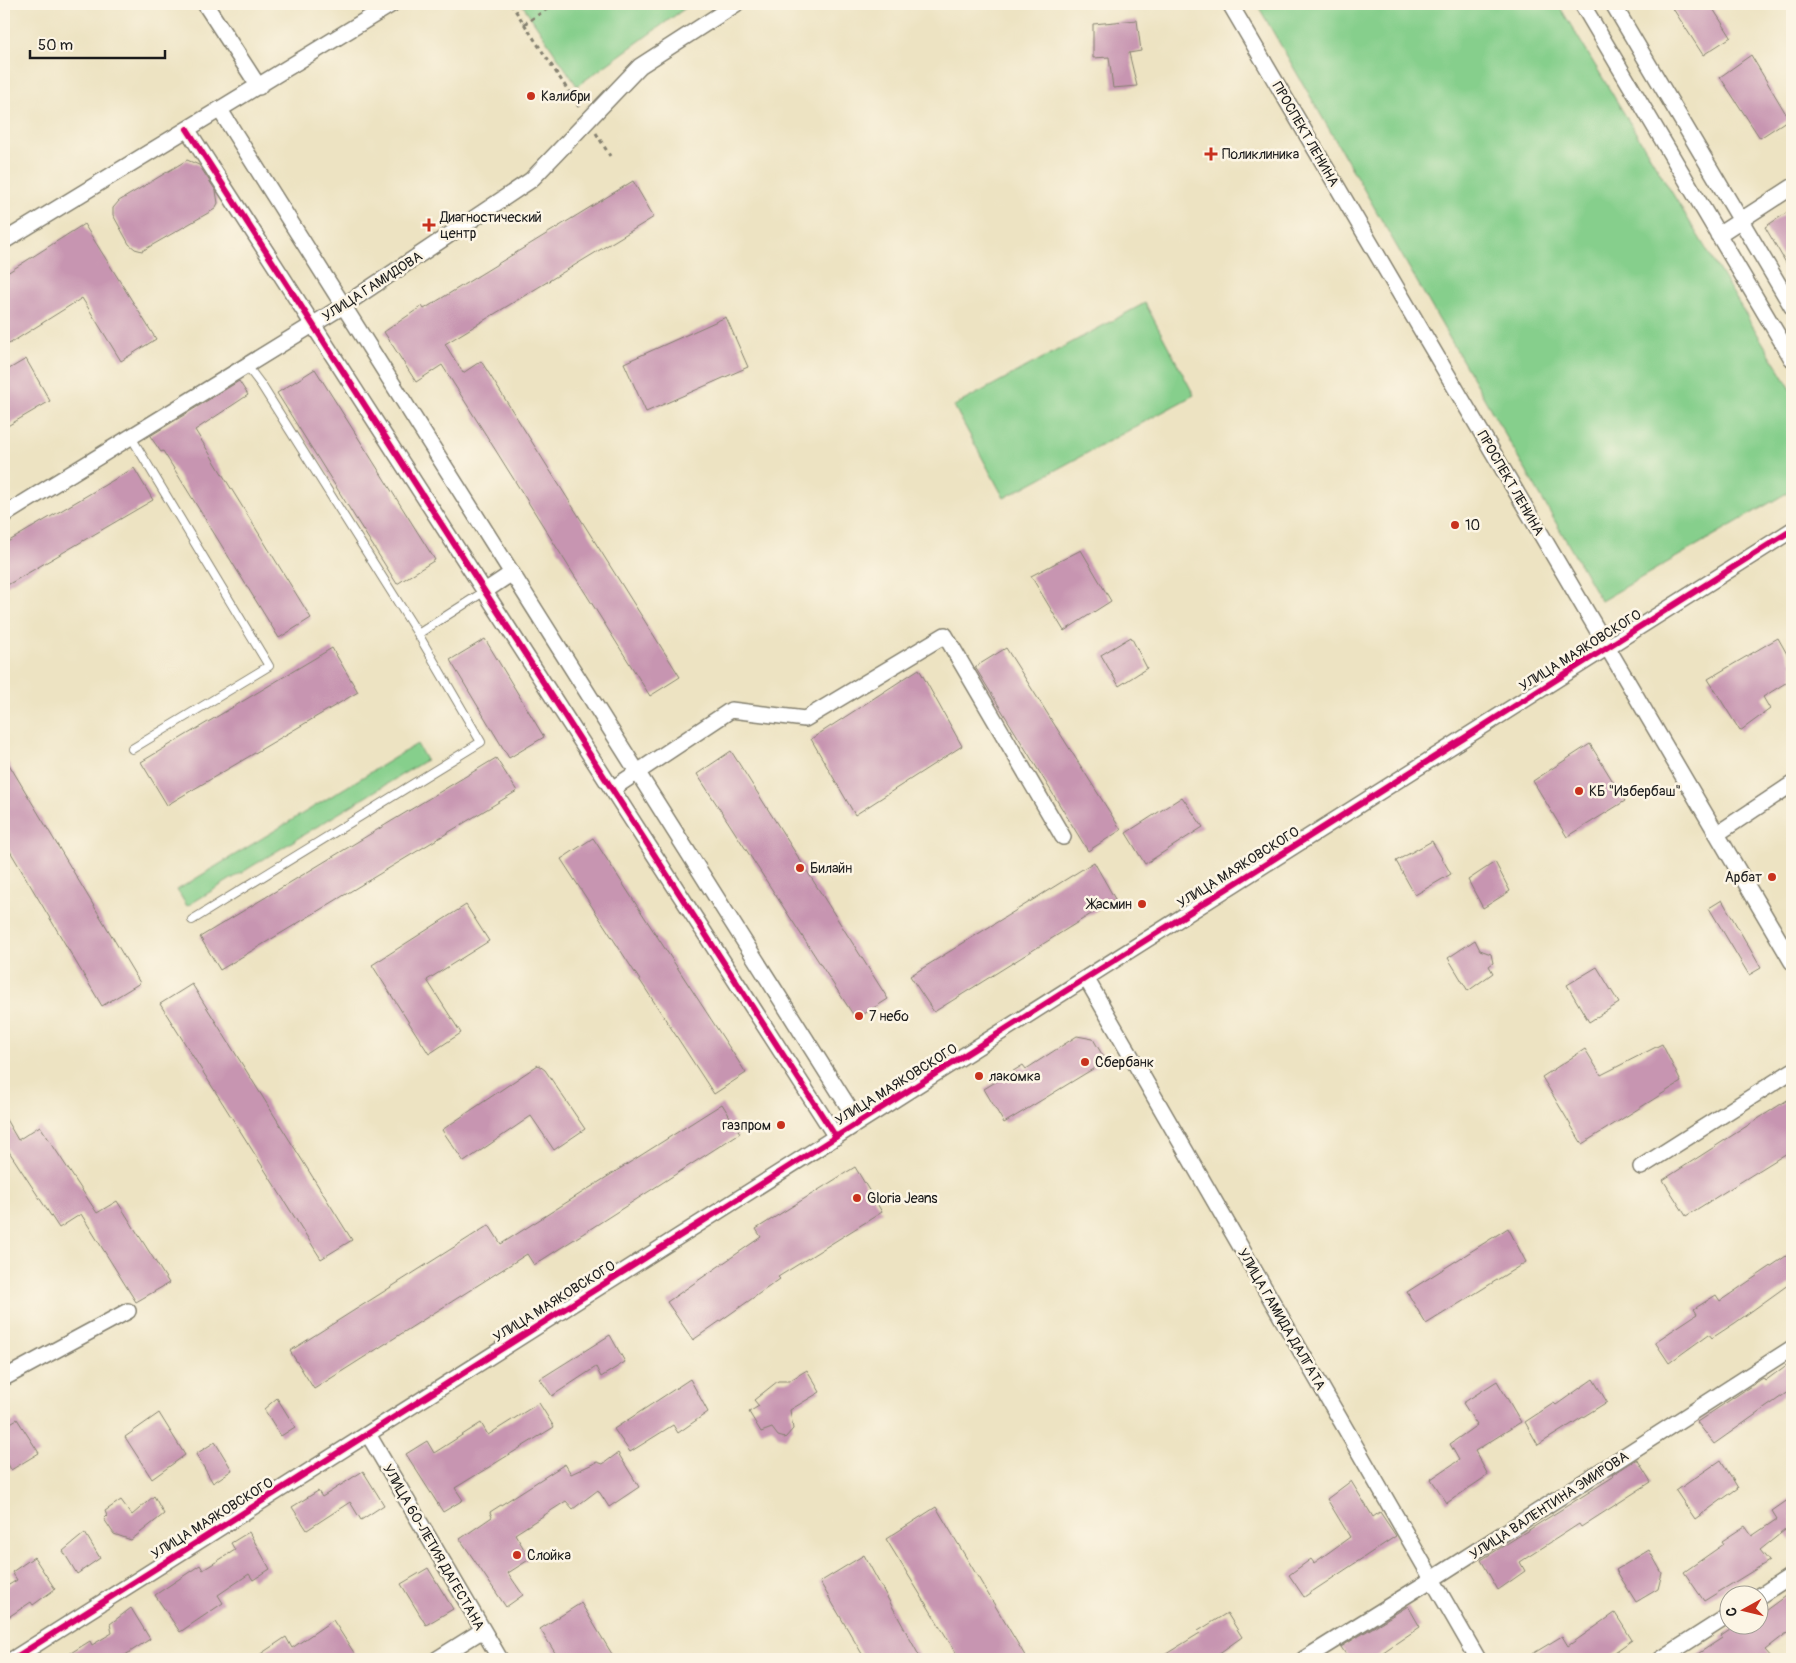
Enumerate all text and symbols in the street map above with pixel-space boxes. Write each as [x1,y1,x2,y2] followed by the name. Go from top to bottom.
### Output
[30,28,165,60] scale bar
[38,36,73,55] text: 50 m
[1269,79,1343,190] street label: ПРОСПЕКТ ЛЕНИНА
[541,88,590,105] place label: Калибри
[525,90,537,102] marker: Калибри
[1222,146,1299,163] place label: Поликлиника
[1204,147,1218,161] marker: Поликлиника
[439,209,542,242] place label: Диагностический центр
[422,218,436,232] marker: Диагностический центр
[319,248,425,325] street label: УЛИЦА ГАМИДОВА
[1474,428,1548,539] street label: ПРОСПЕКТ ЛЕНИНА
[1465,517,1480,534] place label: 10
[1449,519,1461,531] marker: 10
[1516,606,1644,695] street label: УЛИЦА МАЯКОВСКОГО
[1589,783,1681,800] place label: КБ "Избербаш"
[1573,785,1585,797] marker: КБ "Избербаш"
[1174,823,1302,912] street label: УЛИЦА МАЯКОВСКОГО
[810,860,852,877] place label: Билайн
[794,862,806,874] marker: Билайн
[1725,869,1762,886] place label: Арбат
[1766,871,1778,883] marker: Арбат
[1086,896,1132,913] place label: Жасмин
[1136,898,1148,910] marker: Жасмин
[869,1008,909,1025] place label: 7 небо
[853,1010,865,1022] marker: 7 небо
[832,1040,960,1129] street label: УЛИЦА МАЯКОВСКОГО
[1095,1054,1154,1071] place label: Сбербанк
[1079,1056,1091,1068] marker: Сбербанк
[989,1068,1041,1085] place label: лакомка
[973,1070,985,1082] marker: лакомка
[722,1117,771,1134] place label: газпром
[775,1119,787,1131] marker: газпром
[867,1190,938,1207] place label: Gloria Jeans
[851,1192,863,1204] marker: Gloria Jeans
[1234,1245,1329,1393] street label: УЛИЦА ГАМИДА ДАЛГАТА
[490,1257,618,1346] street label: УЛИЦА МАЯКОВСКОГО
[1467,1448,1632,1563] street label: УЛИЦА ВАЛЕНТИНА ЭМИРОВА
[379,1461,488,1633] street label: УЛИЦА 60-ЛЕТИЯ ДАГЕСТАНА
[148,1474,276,1563] street label: УЛИЦА МАЯКОВСКОГО
[527,1547,571,1564] place label: Слойка
[511,1549,523,1561] marker: Слойка
[1718,1586,1768,1636] north arrow
[1723,1606,1741,1617] text: С

